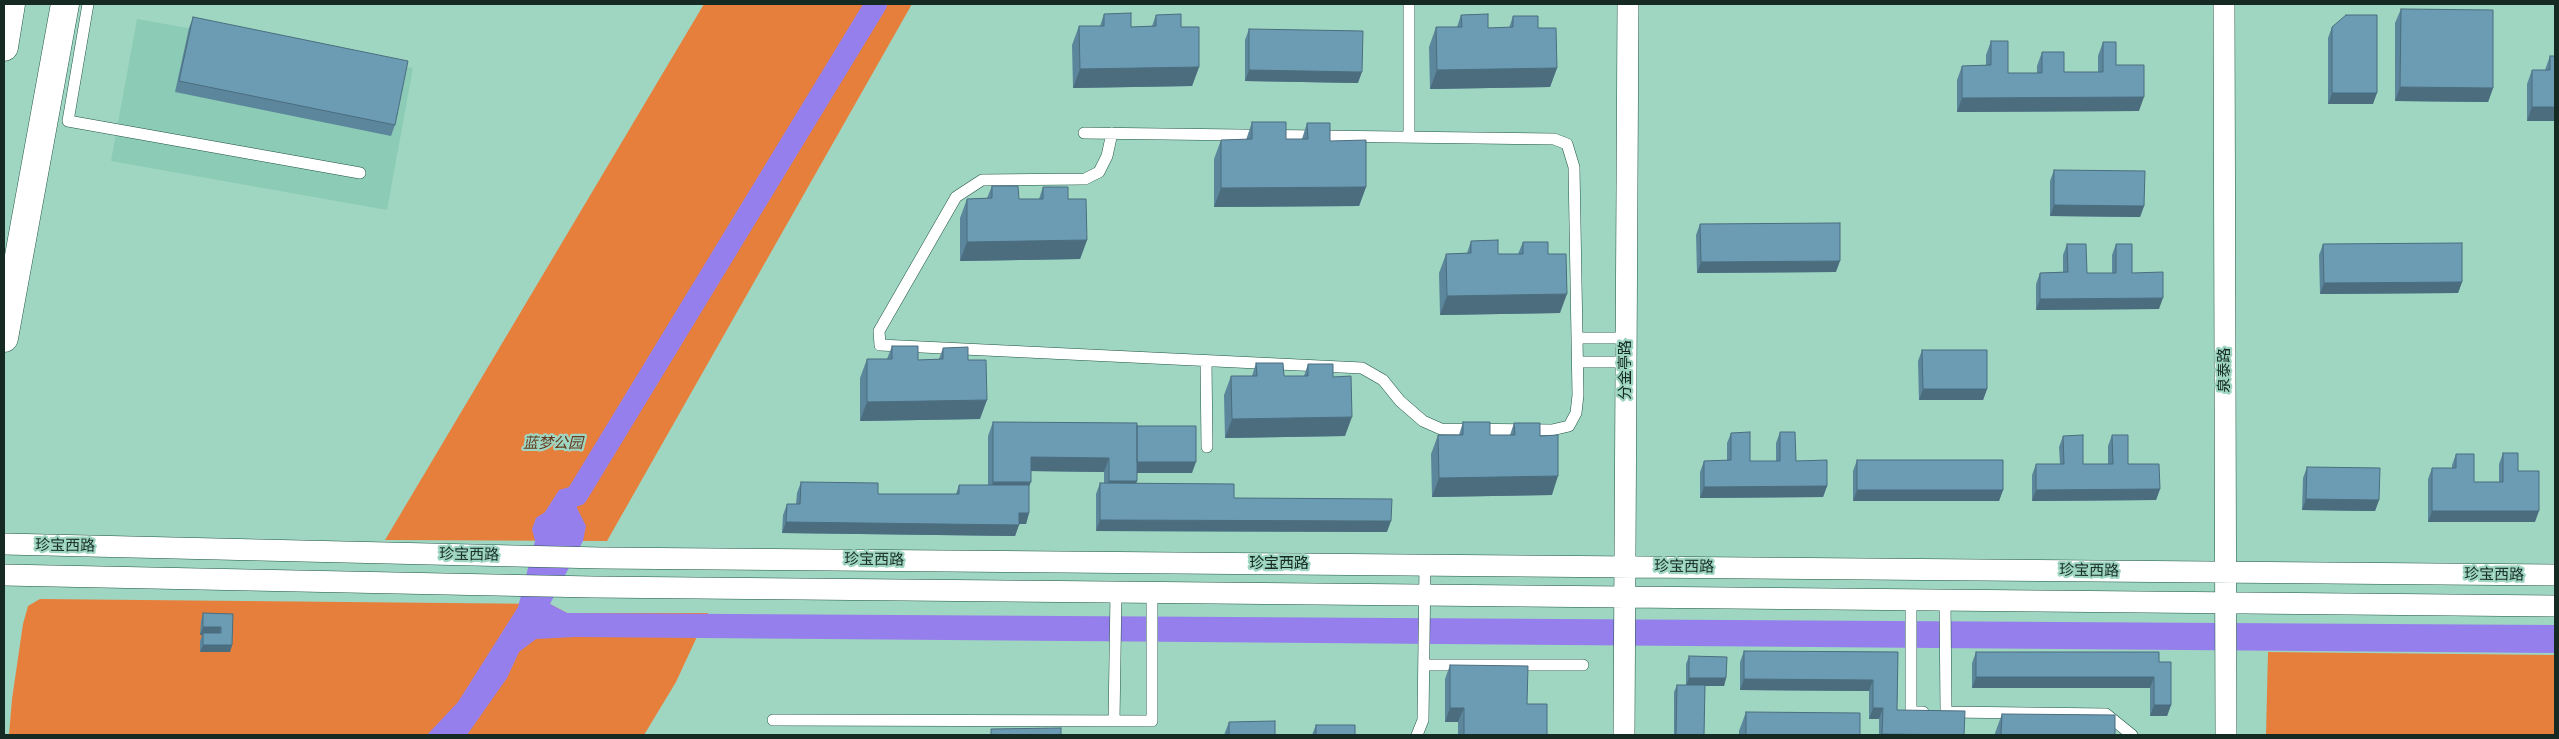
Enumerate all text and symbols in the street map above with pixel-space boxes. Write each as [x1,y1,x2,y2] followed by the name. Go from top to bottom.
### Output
[1617,340,1635,400] street label: 分金亭路
[2216,348,2234,392] street label: 泉泰路
[523,435,583,453] park label: 蓝梦公园
[35,536,95,556] street label: 珍宝西路
[439,545,499,565] street label: 珍宝西路
[844,550,904,570] street label: 珍宝西路
[1249,555,1309,573] street label: 珍宝西路
[1654,557,1714,577] street label: 珍宝西路
[2059,561,2119,581] street label: 珍宝西路
[2464,565,2524,585] street label: 珍宝西路

